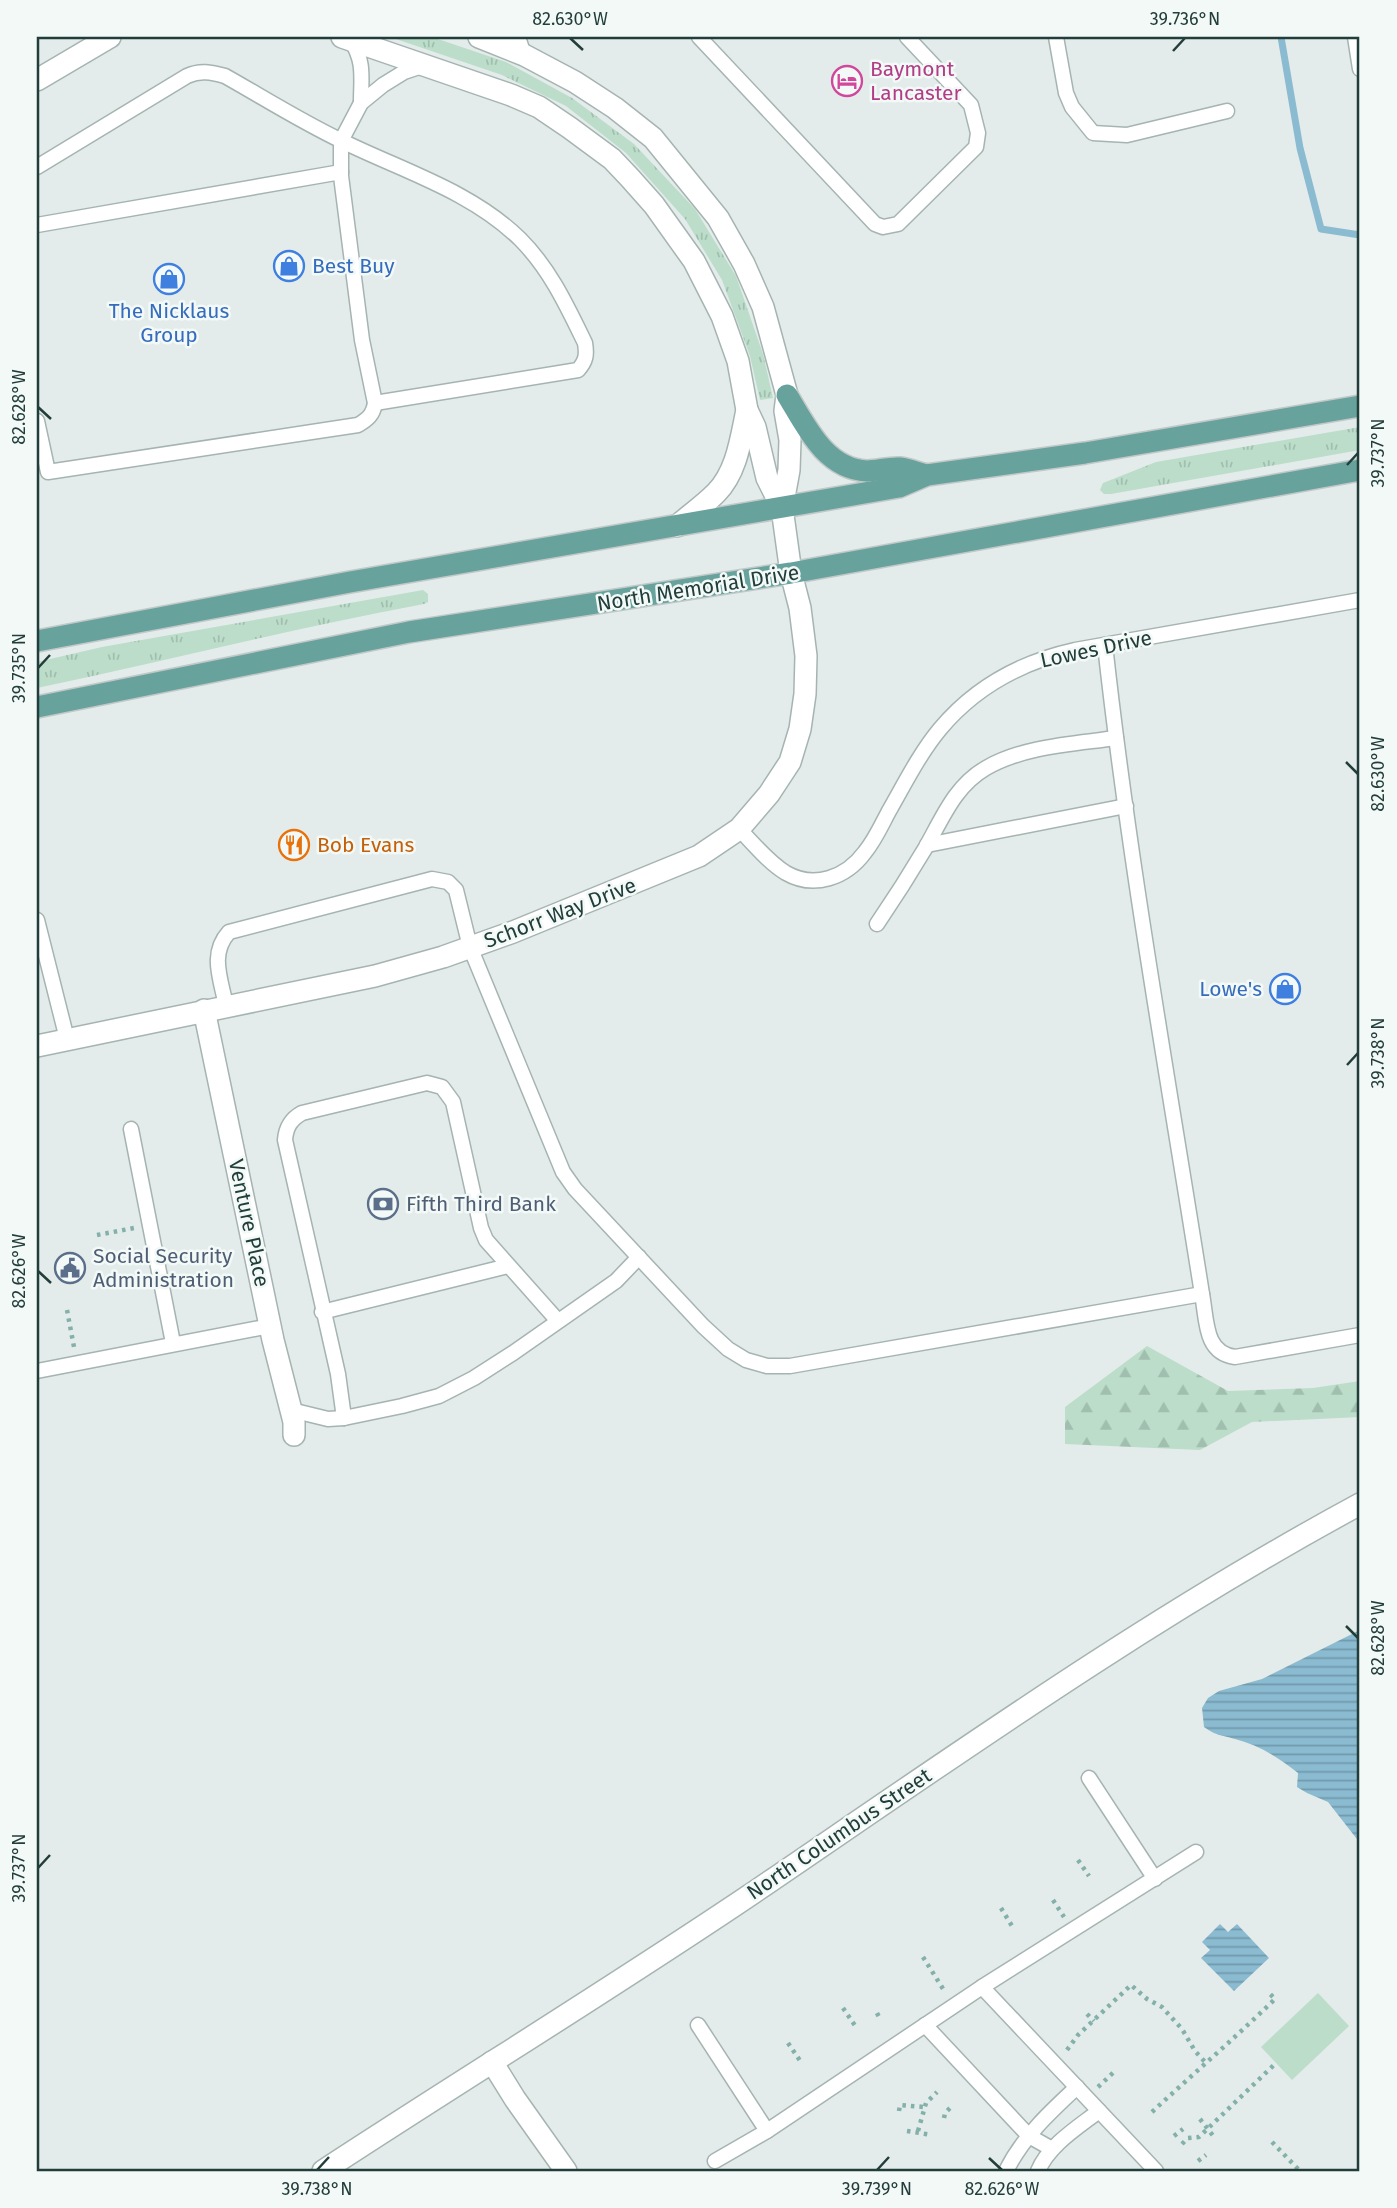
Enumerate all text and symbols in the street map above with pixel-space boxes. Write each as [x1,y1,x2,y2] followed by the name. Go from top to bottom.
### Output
[532,8,608,30] text: 82.630°W
[1150,8,1220,30] text: 39.736°N
[870,56,962,106] place label: Baymont Lancaster
[830,64,864,98] hotel icon: Baymont Lancaster
[272,249,306,283] shop icon: Best Buy
[312,253,395,279] place label: Best Buy
[152,262,186,296] shop icon: The Nicklaus Group
[109,298,230,348] place label: The Nicklaus Group
[8,369,30,445] text: 82.628°W
[1367,418,1389,488] text: 39.737°N
[595,559,801,617] street label: North Memorial Drive
[1038,625,1154,673] street label: Lowes Drive
[8,633,30,703] text: 39.735°N
[1367,736,1389,812] text: 82.630°W
[277,828,311,862] restaurant icon: Bob Evans
[317,832,415,858] place label: Bob Evans
[480,872,640,954] street label: Schorr Way Drive
[1268,972,1302,1006] shop icon: Lowe's
[1199,976,1262,1002] place label: Lowe's
[1367,1018,1389,1088] text: 39.738°N
[223,1157,275,1289] street label: Venture Place
[366,1187,400,1221] bank icon: Fifth Third Bank
[406,1191,556,1217] place label: Fifth Third Bank
[8,1233,30,1308] text: 82.626°W
[93,1243,234,1293] place label: Social Security Administration
[53,1251,87,1285] public building icon: Social Security Administration
[1367,1600,1389,1676] text: 82.628°W
[742,1762,937,1906] street label: North Columbus Street
[8,1833,30,1903] text: 39.737°N
[282,2178,352,2200] text: 39.738°N
[842,2178,912,2200] text: 39.739°N
[965,2178,1040,2200] text: 82.626°W

